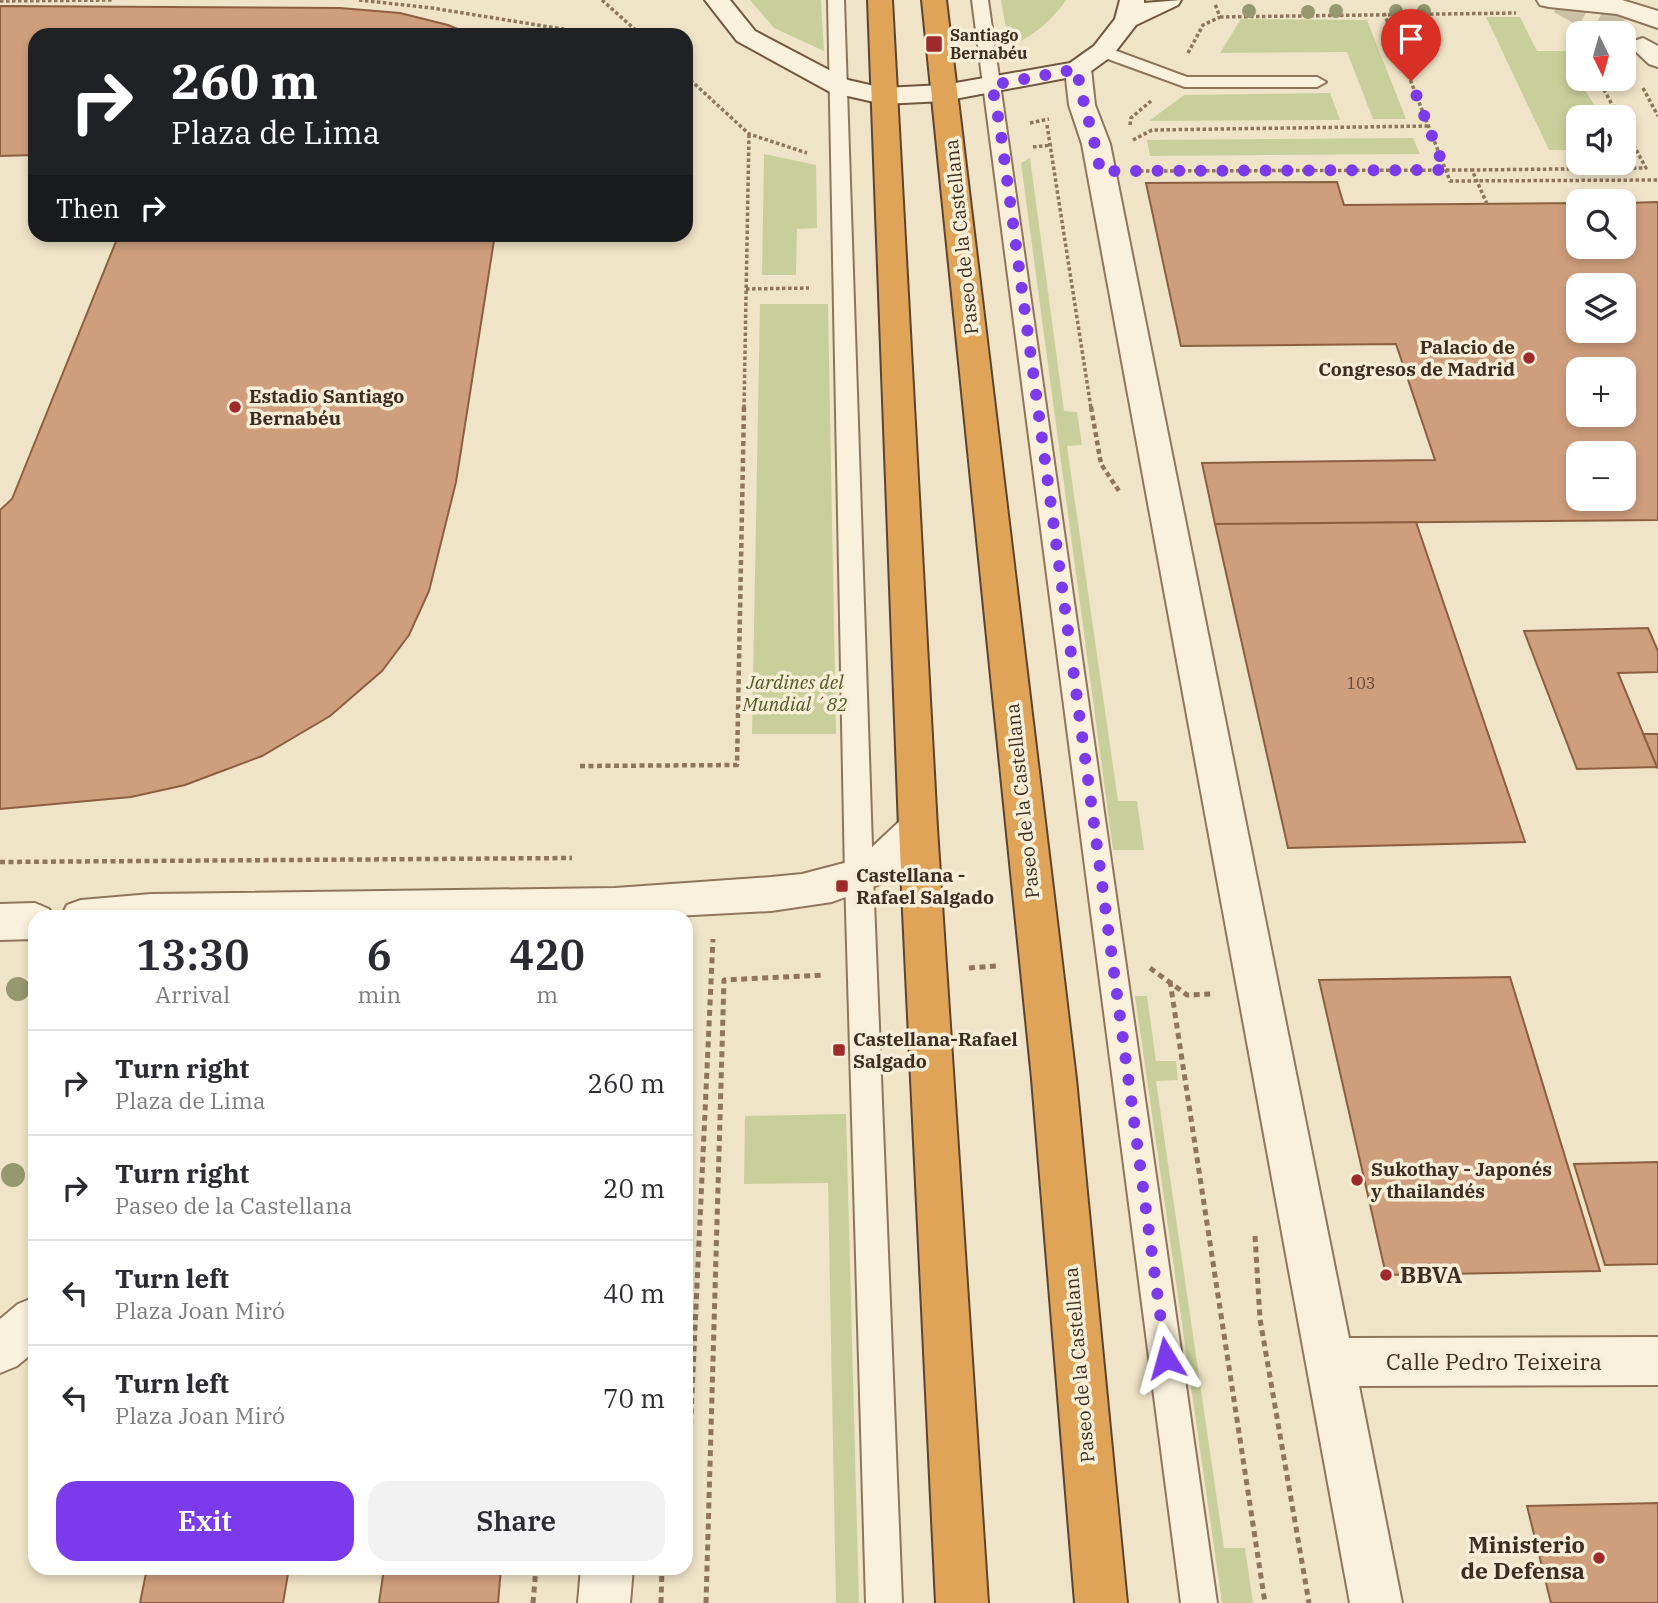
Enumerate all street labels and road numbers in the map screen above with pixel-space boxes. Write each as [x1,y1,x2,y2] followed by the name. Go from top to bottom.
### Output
[939,138,983,336] street label: Paseo de la Castellana
[1000,702,1044,900] street label: Paseo de la Castellana
[1059,1266,1099,1464] street label: Paseo de la Castellana
[1386,1346,1602,1376] street label: Calle Pedro Teixeira

